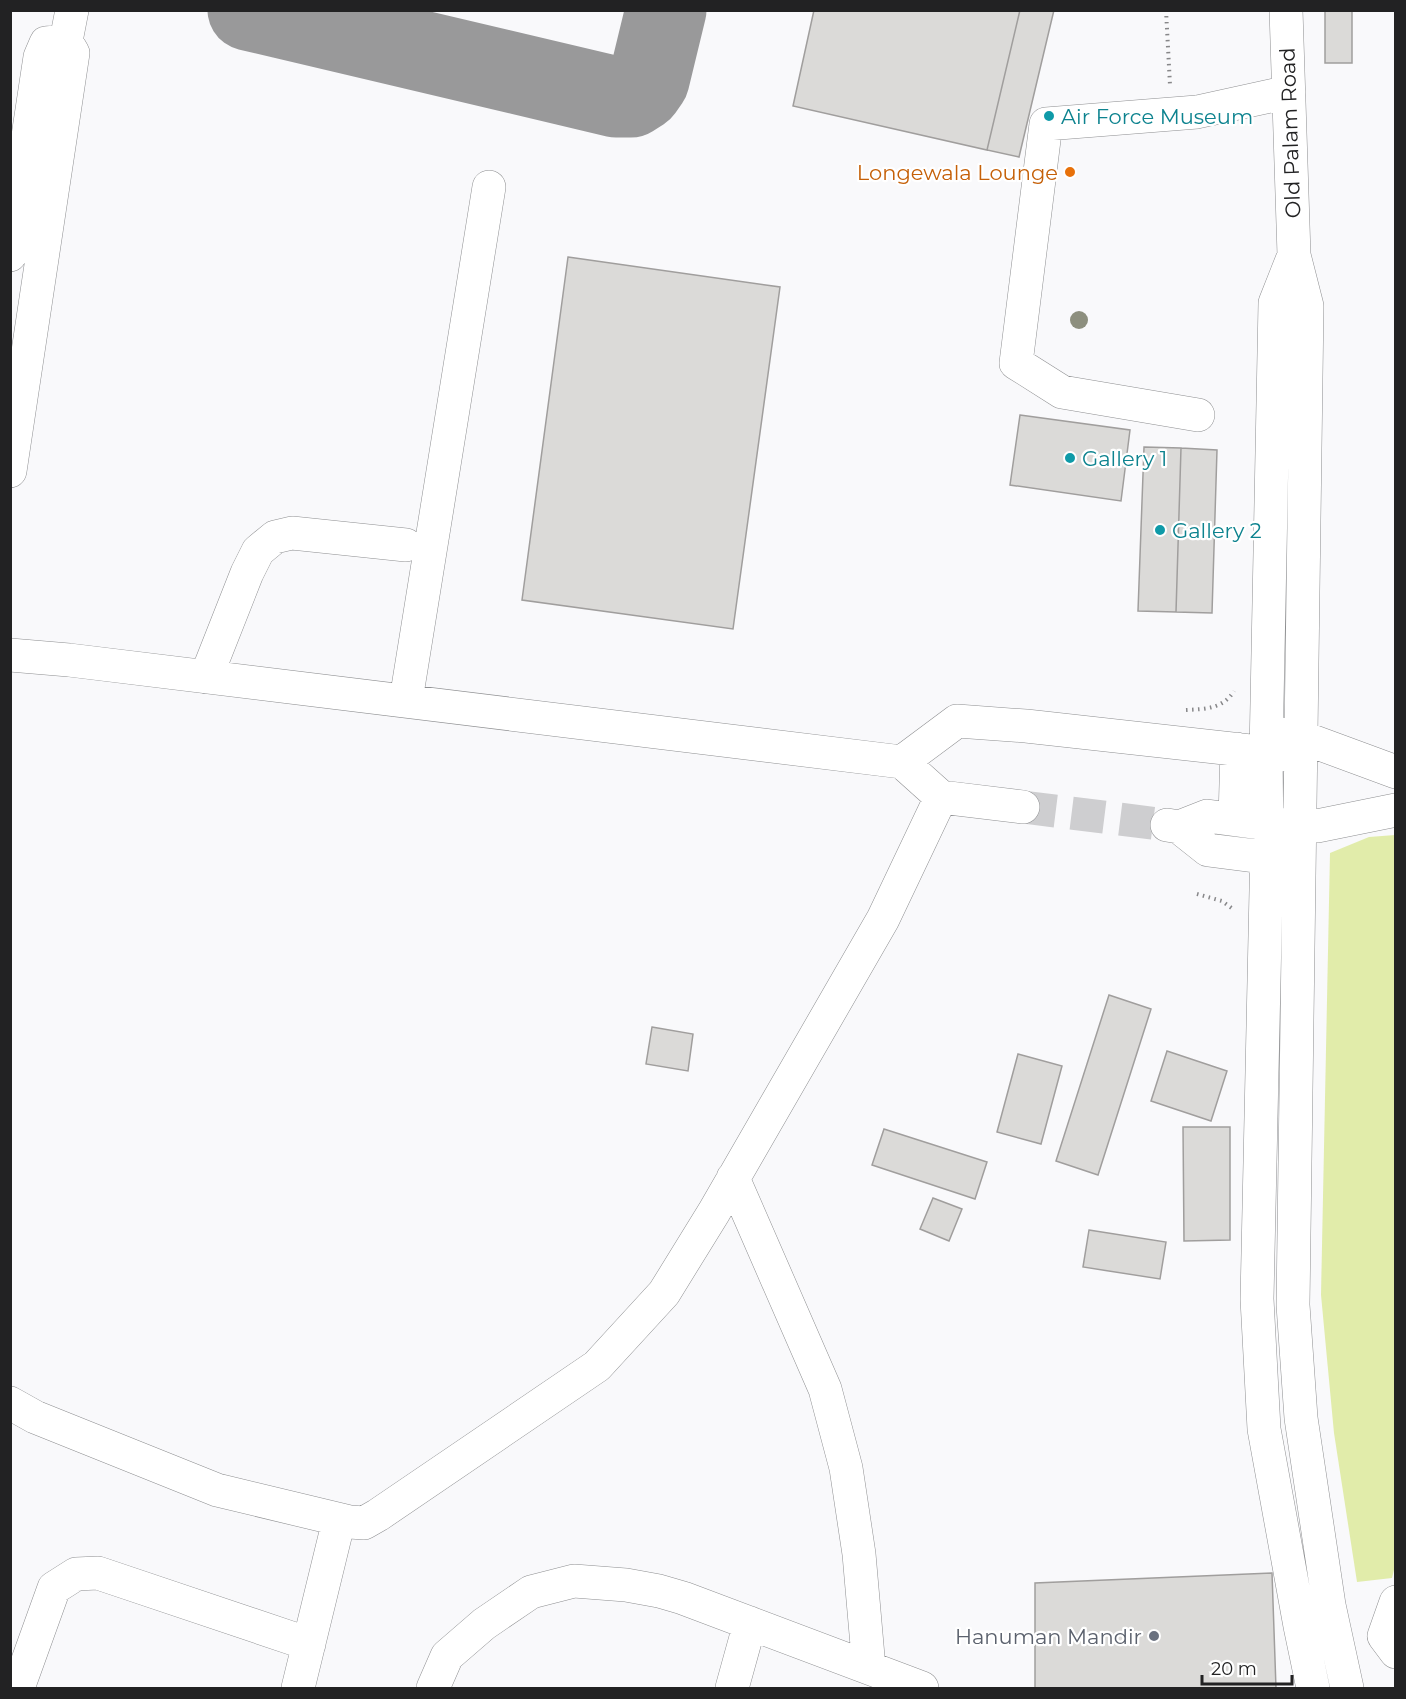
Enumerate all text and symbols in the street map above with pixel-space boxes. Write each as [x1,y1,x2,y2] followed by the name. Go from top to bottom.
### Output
[1275,47,1305,219] street label: Old Palam Road
[1061,104,1253,129] place label: Air Force Museum
[1042,109,1056,123] marker: Air Force Museum
[857,160,1058,185] place label: Longewala Lounge
[1063,165,1077,179] marker: Longewala Lounge
[1082,446,1167,471] place label: Gallery 1
[1063,451,1077,465] marker: Gallery 1
[1172,518,1262,543] place label: Gallery 2
[1153,523,1167,537] marker: Gallery 2
[955,1624,1142,1649] place label: Hanuman Mandir
[1147,1629,1161,1643] marker: Hanuman Mandir
[1202,1648,1292,1686] scale bar
[1211,1658,1257,1680] text: 20 m

